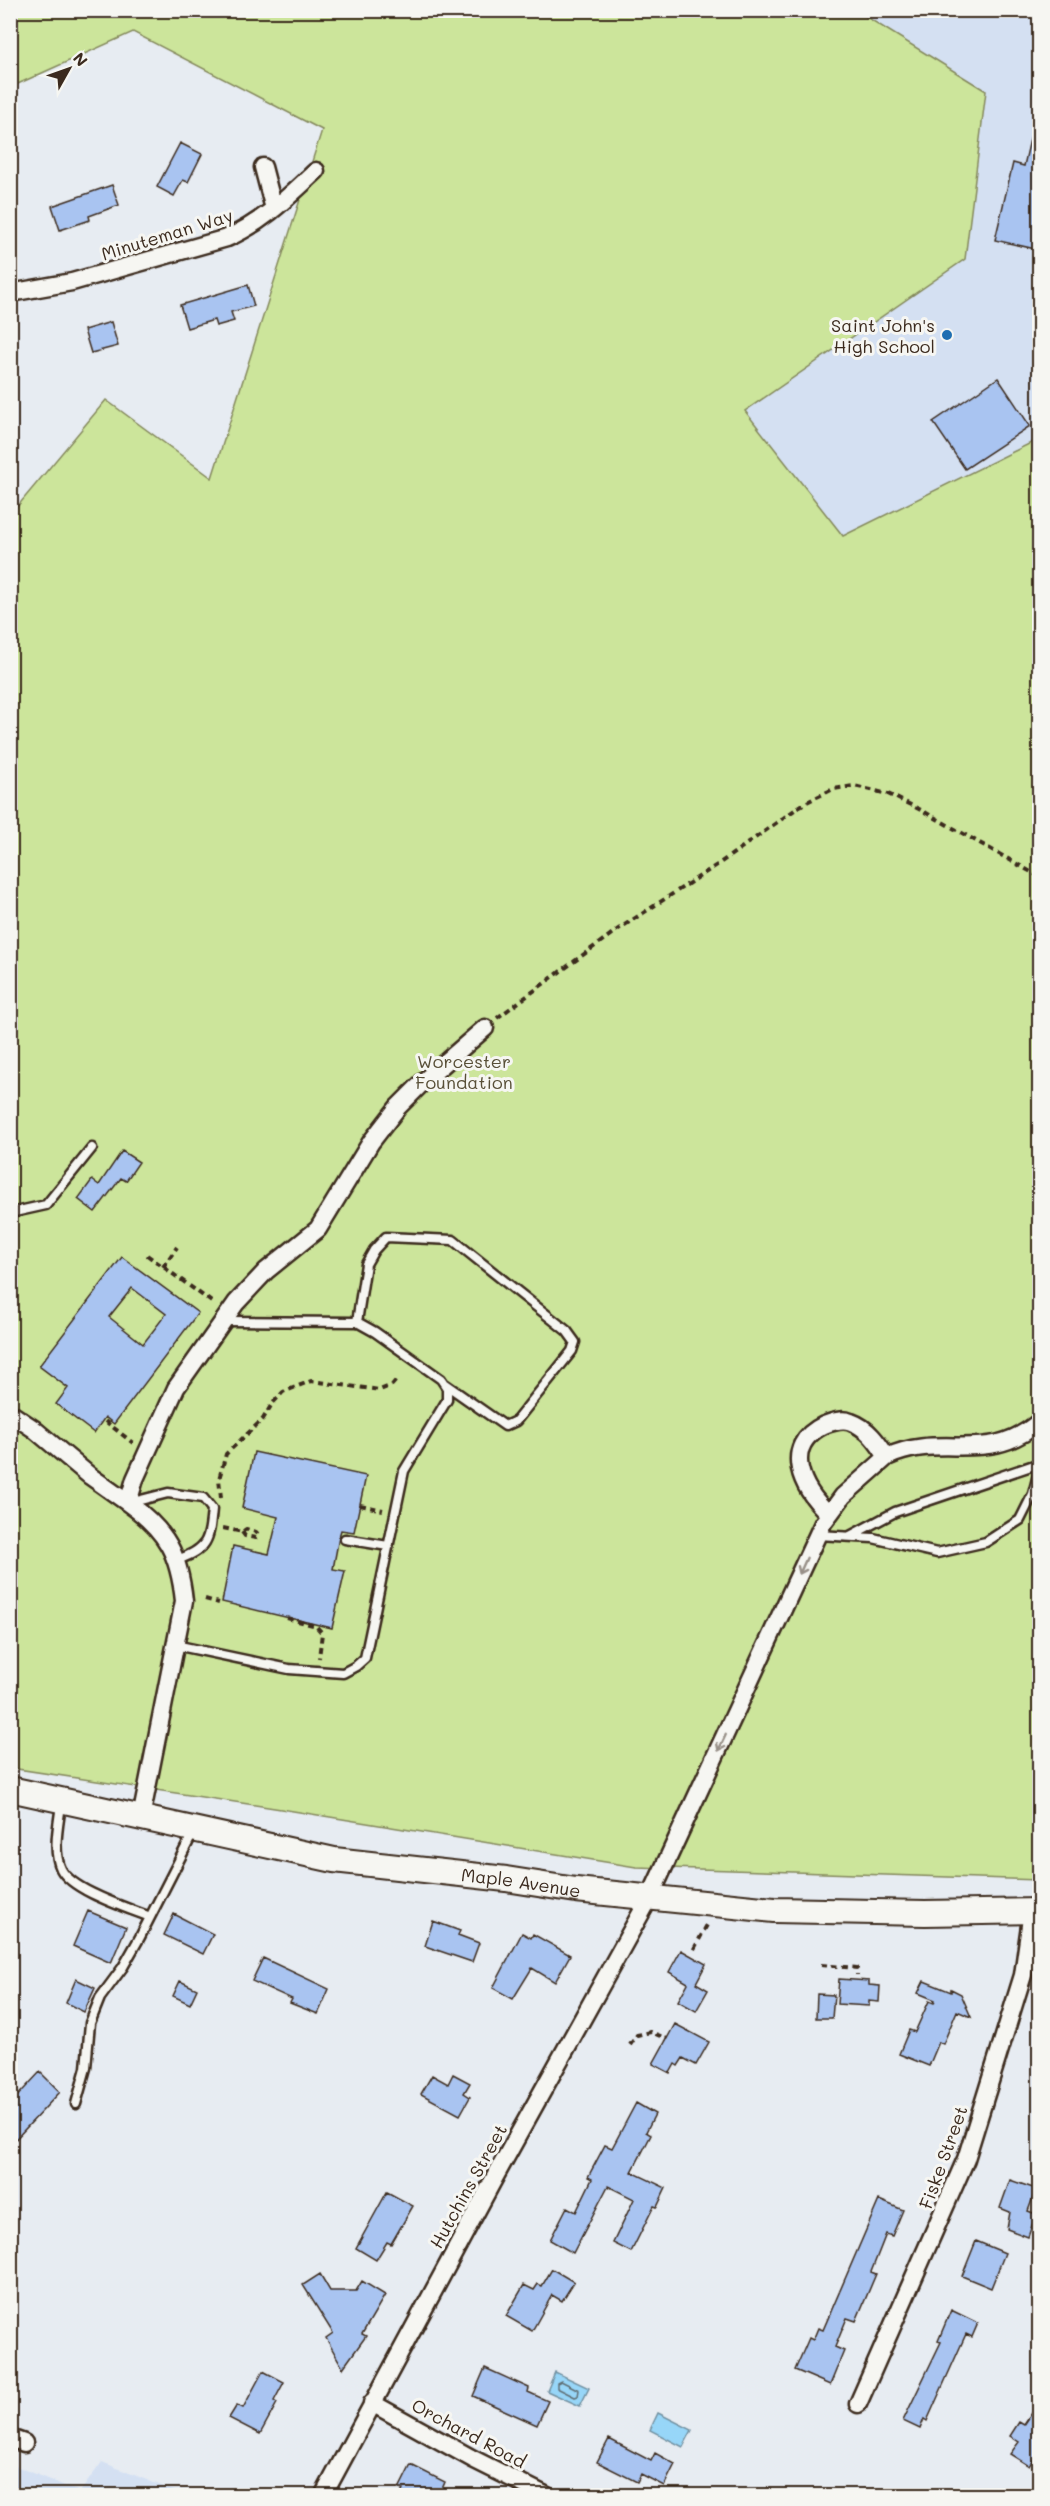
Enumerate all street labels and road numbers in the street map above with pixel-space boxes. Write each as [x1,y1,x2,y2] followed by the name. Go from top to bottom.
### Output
[98,203,236,265] street label: Minuteman Way
[460,1862,582,1903] street label: Maple Avenue
[913,2102,973,2212] street label: Fiske Street
[424,2120,512,2252] street label: Hutchins Street
[408,2393,530,2473] street label: Orchard Road

